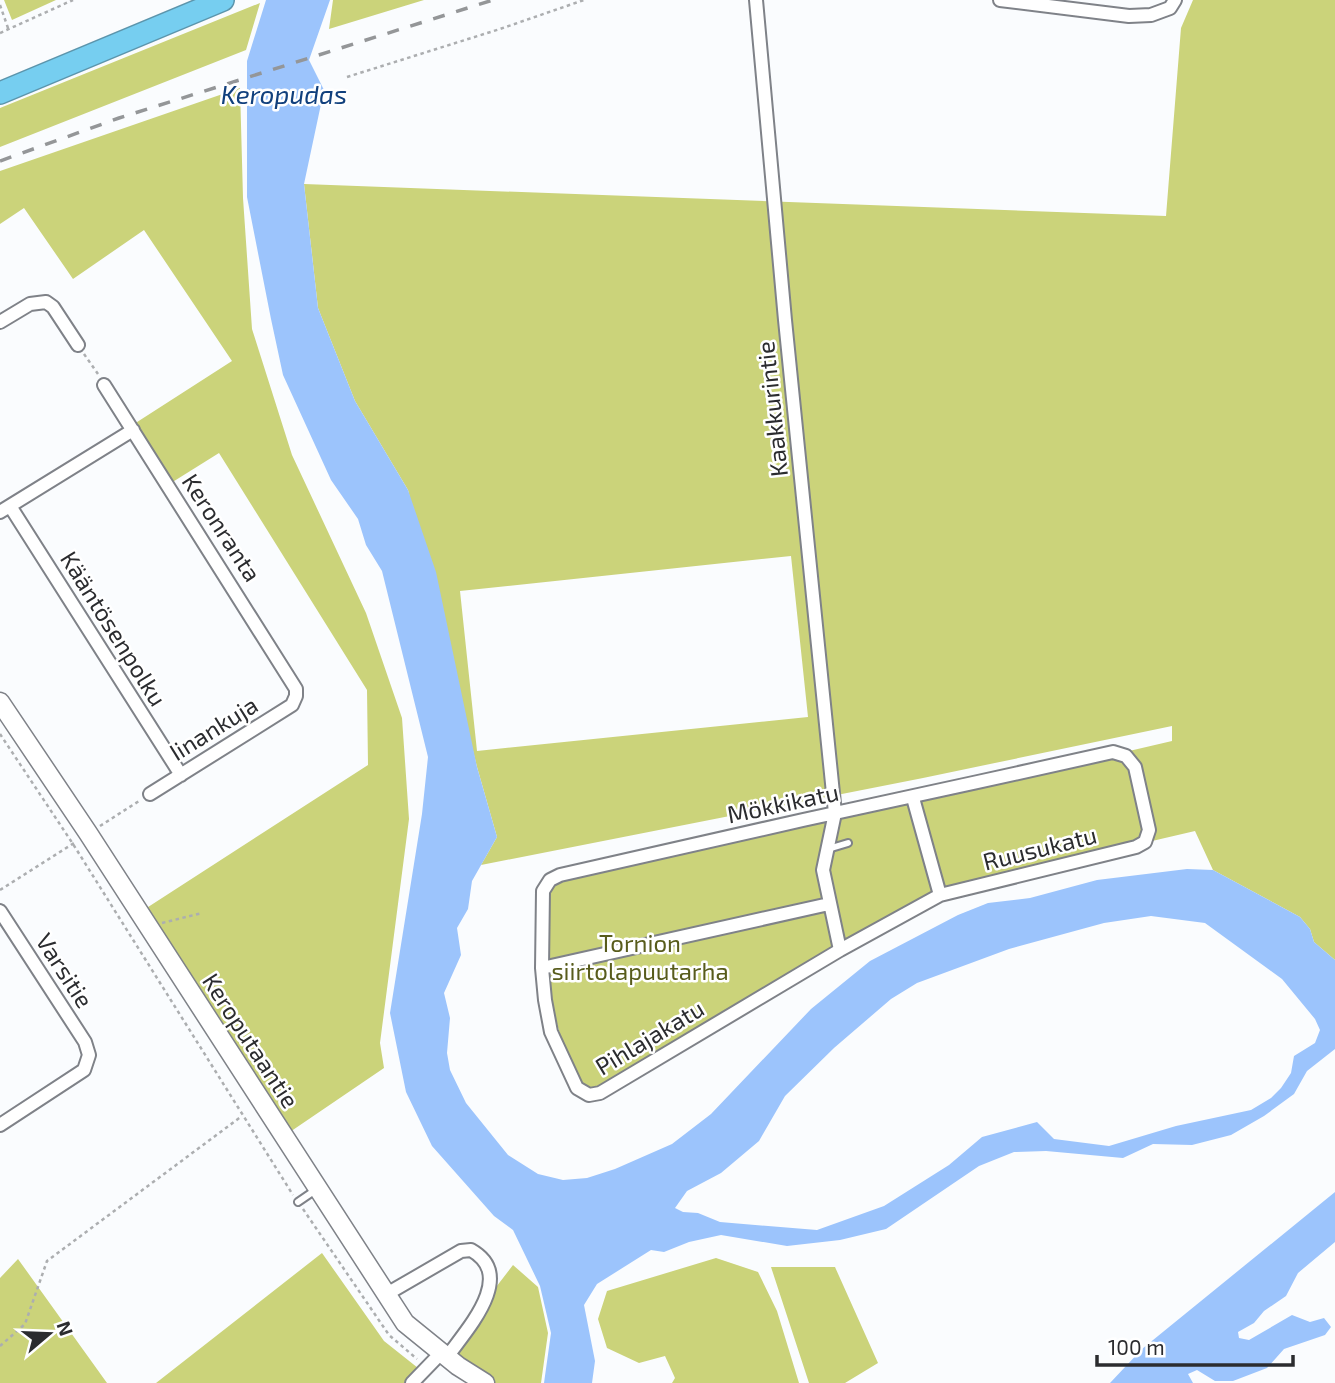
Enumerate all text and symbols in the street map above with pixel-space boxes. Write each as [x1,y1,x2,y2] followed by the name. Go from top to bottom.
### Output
[221,78,347,109] water label: Keropudas
[750,340,793,478] street label: Kaakkurintie
[177,468,268,587] street label: Keronranta
[55,546,173,711] street label: Kääntösenpolku
[164,689,263,766] street label: Iinankuja
[724,777,841,828] street label: Mökkikatu
[980,819,1100,876] street label: Ruusukatu
[31,928,100,1013] street label: Varsitie
[551,928,729,985] park label: Tornion siirtolapuutarha
[197,967,306,1113] street label: Keroputaantie
[590,993,709,1081] street label: Pihlajakatu
[14,1299,84,1369] north arrow
[52,1318,79,1339] text: N
[1097,1324,1293,1368] scale bar
[1108,1334,1165,1359] text: 100 m

